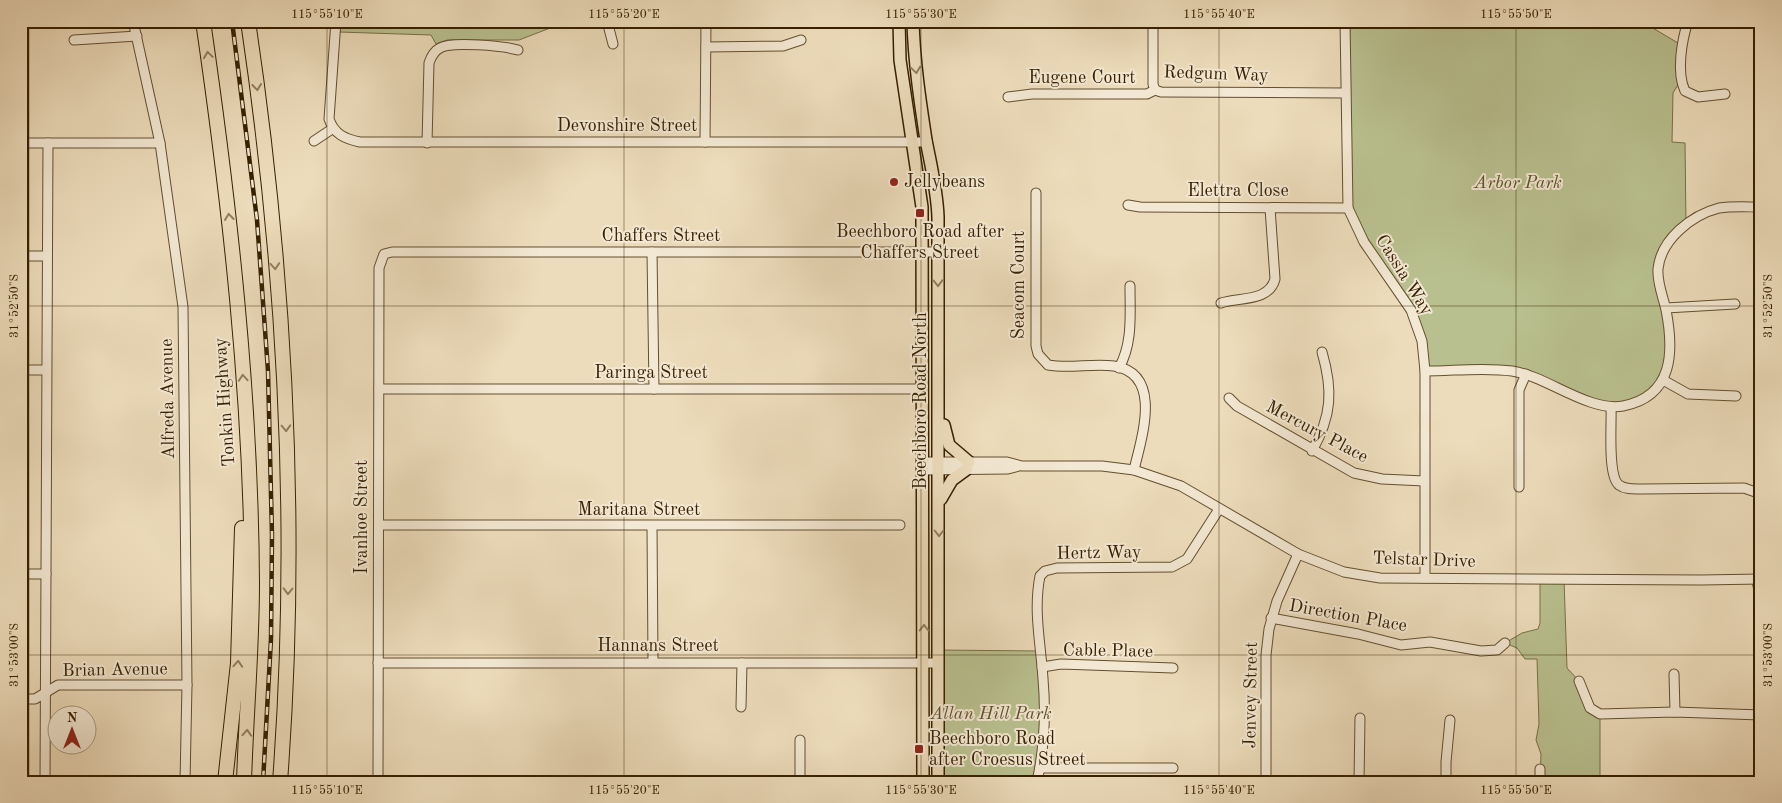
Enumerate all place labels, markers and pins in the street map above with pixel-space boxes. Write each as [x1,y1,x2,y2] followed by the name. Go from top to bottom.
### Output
[904,173,985,191] place label: Jellybeans
[888,176,900,188] marker: Jellybeans
[914,207,926,219] marker: Beechboro Road after Chaffers Street
[836,223,1005,262] place label: Beechboro Road after Chaffers Street
[929,730,1085,769] place label: Beechboro Road after Croesus Street
[913,743,925,755] marker: Beechboro Road after Croesus Street

